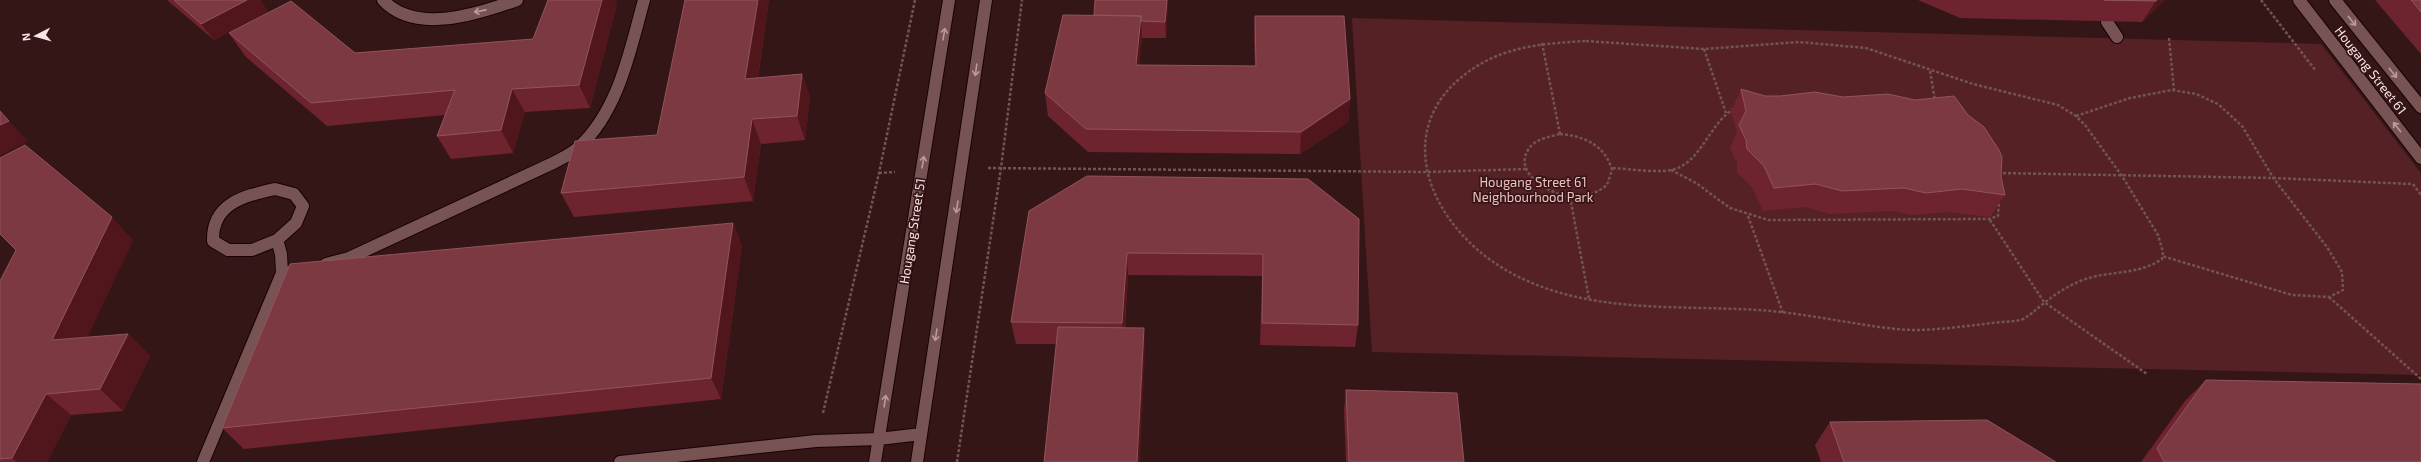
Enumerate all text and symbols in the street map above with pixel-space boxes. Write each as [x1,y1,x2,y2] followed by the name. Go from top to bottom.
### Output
[474,8,487,16] one-way arrow
[16,16,56,56] north arrow
[2347,16,2356,27] one-way arrow
[2332,23,2410,117] street label: Hougang Street 61
[940,27,948,40] one-way arrow
[19,32,32,42] text: N
[972,63,980,76] one-way arrow
[2389,67,2398,78] one-way arrow
[2393,121,2401,132] one-way arrow
[919,156,927,169] one-way arrow
[1473,174,1594,205] park label: Hougang Street 61 Neighbourhood Park
[896,177,928,285] street label: Hougang Street 51
[952,200,960,213] one-way arrow
[932,328,940,341] one-way arrow
[882,395,890,408] one-way arrow

